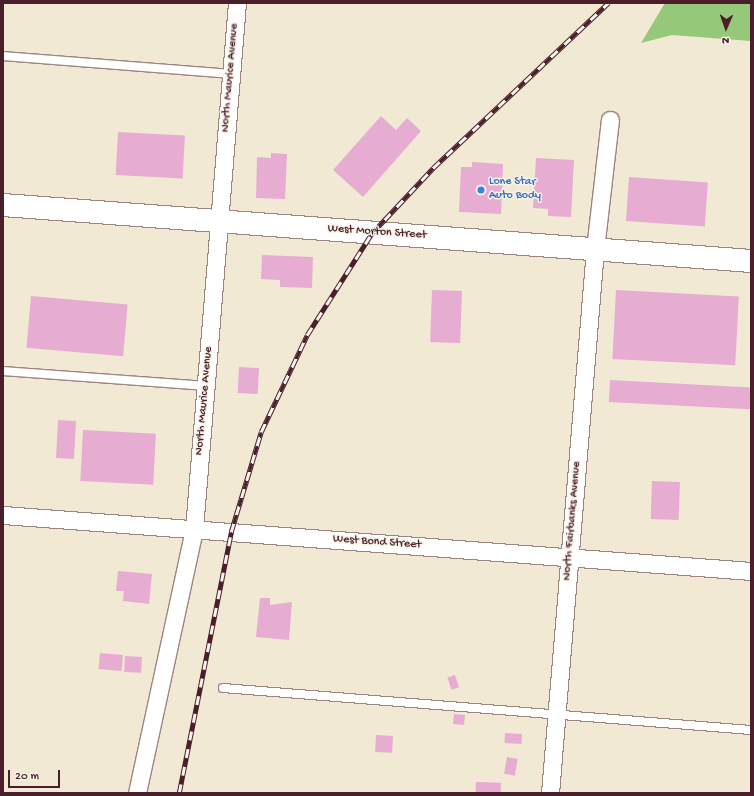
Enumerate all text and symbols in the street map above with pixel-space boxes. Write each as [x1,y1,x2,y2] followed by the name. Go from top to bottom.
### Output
[706,8,746,48] north arrow
[219,23,243,133] street label: North Maurice Avenue
[722,34,729,46] text: N
[489,176,541,204] place label: Lone Star Auto Body
[476,185,486,195] marker: Lone Star Auto Body
[327,222,427,244] street label: West Morton Street
[193,346,217,456] street label: North Maurice Avenue
[561,461,585,581] street label: North Fairbanks Avenue
[332,533,422,553] street label: West Bond Street
[10,762,62,788] scale bar
[15,770,39,784] text: 20 m

